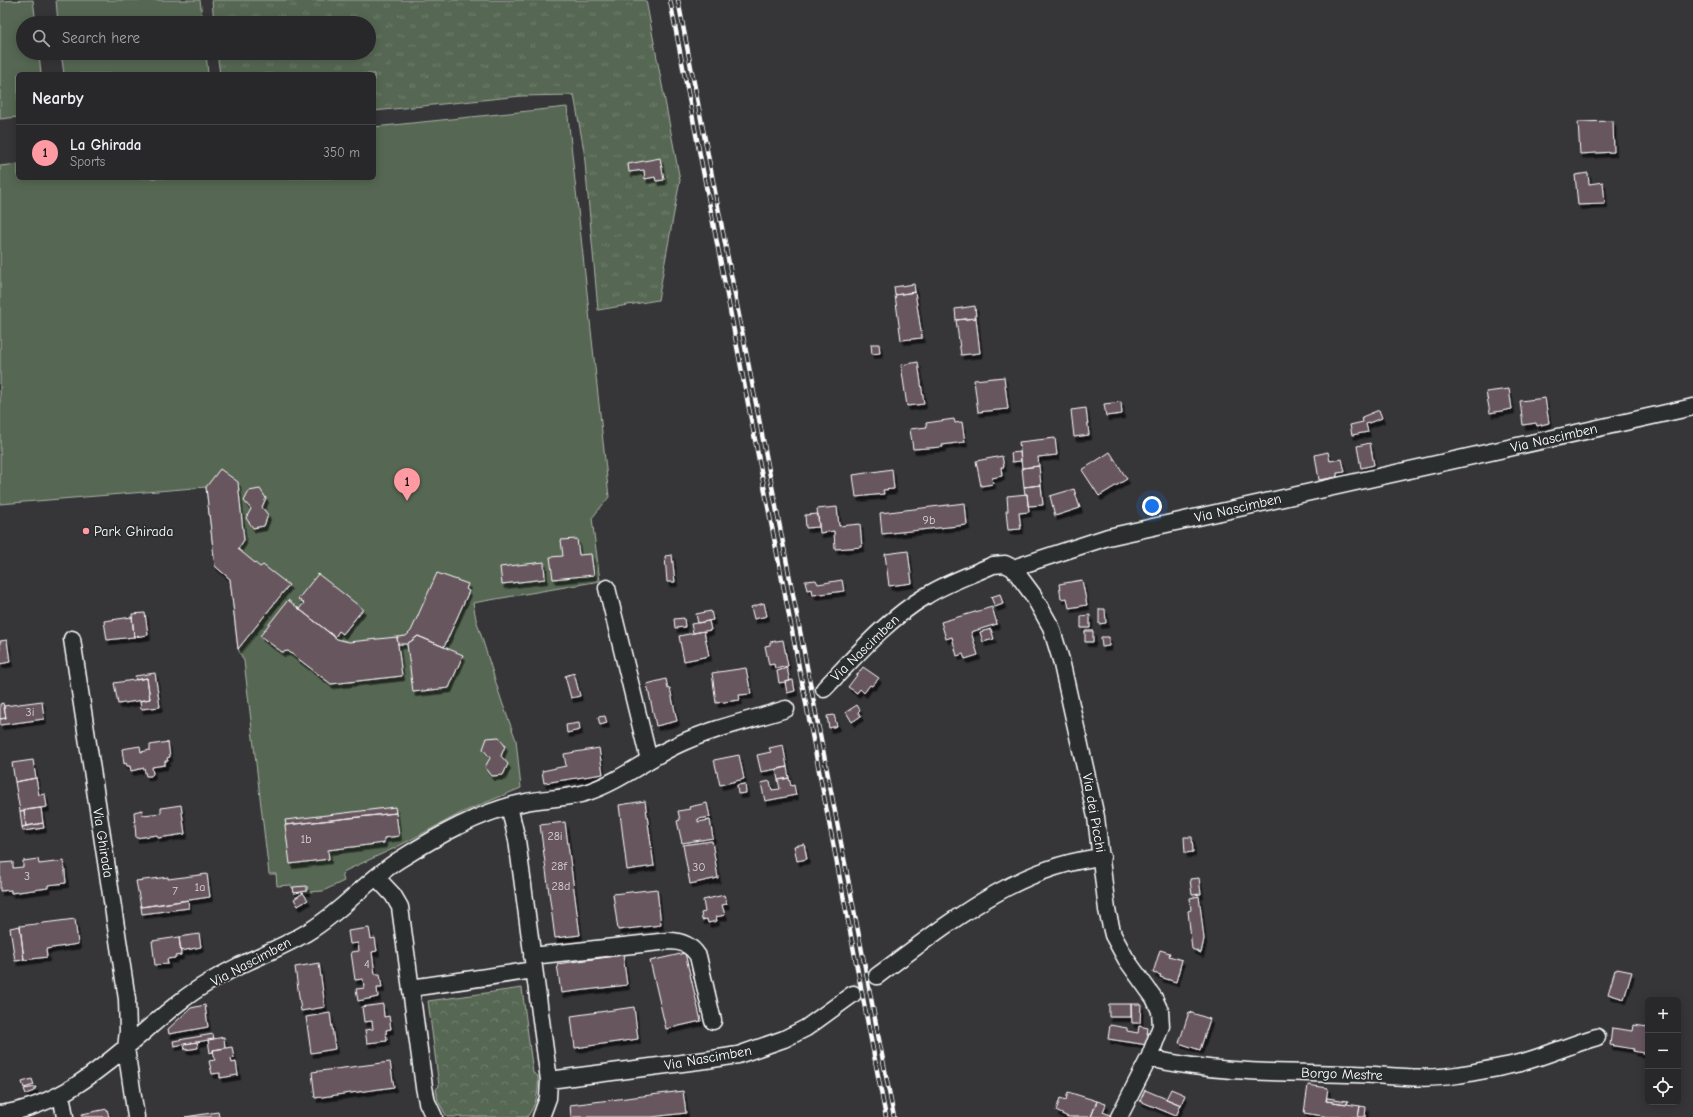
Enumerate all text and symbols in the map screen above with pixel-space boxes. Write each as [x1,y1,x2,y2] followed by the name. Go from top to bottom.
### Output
[16,16,376,60] search box
[30,27,52,49] icon: search
[62,29,140,47] text: Search here
[32,89,83,108] text: Nearby
[70,136,141,154] text: La Ghirada
[42,145,48,160] text: 1
[323,145,360,160] text: 350 m
[70,154,105,169] text: Sports
[1509,420,1599,456] street label: Via Nascimben
[394,468,420,501] pin: 1
[1193,490,1283,526] street label: Via Nascimben
[1142,496,1162,516] your location
[923,513,935,527] house number: 9b
[94,523,173,540] place label: Park Ghirada
[81,526,91,536] marker: Park Ghirada
[827,611,903,685] street label: Via Nascimben
[26,705,34,719] house number: 3i
[1079,772,1109,854] street label: Via dei Picchi
[89,807,117,879] street label: Via Ghirada
[547,829,563,843] house number: 28i
[300,832,312,846] house number: 1b
[551,859,568,873] house number: 28f
[692,860,706,874] house number: 30
[24,869,30,883] house number: 3
[552,879,570,893] house number: 28d
[195,880,205,894] house number: 1a
[172,884,178,898] house number: 7
[208,934,294,990] street label: Via Nascimben
[364,957,370,971] house number: 4
[1645,997,1681,1105] map controls
[1645,997,1681,1033] button: +
[1645,1033,1681,1069] button: −
[663,1042,753,1074] street label: Via Nascimben
[1301,1064,1383,1084] street label: Borgo Mestre
[1645,1069,1681,1105] button: locate

